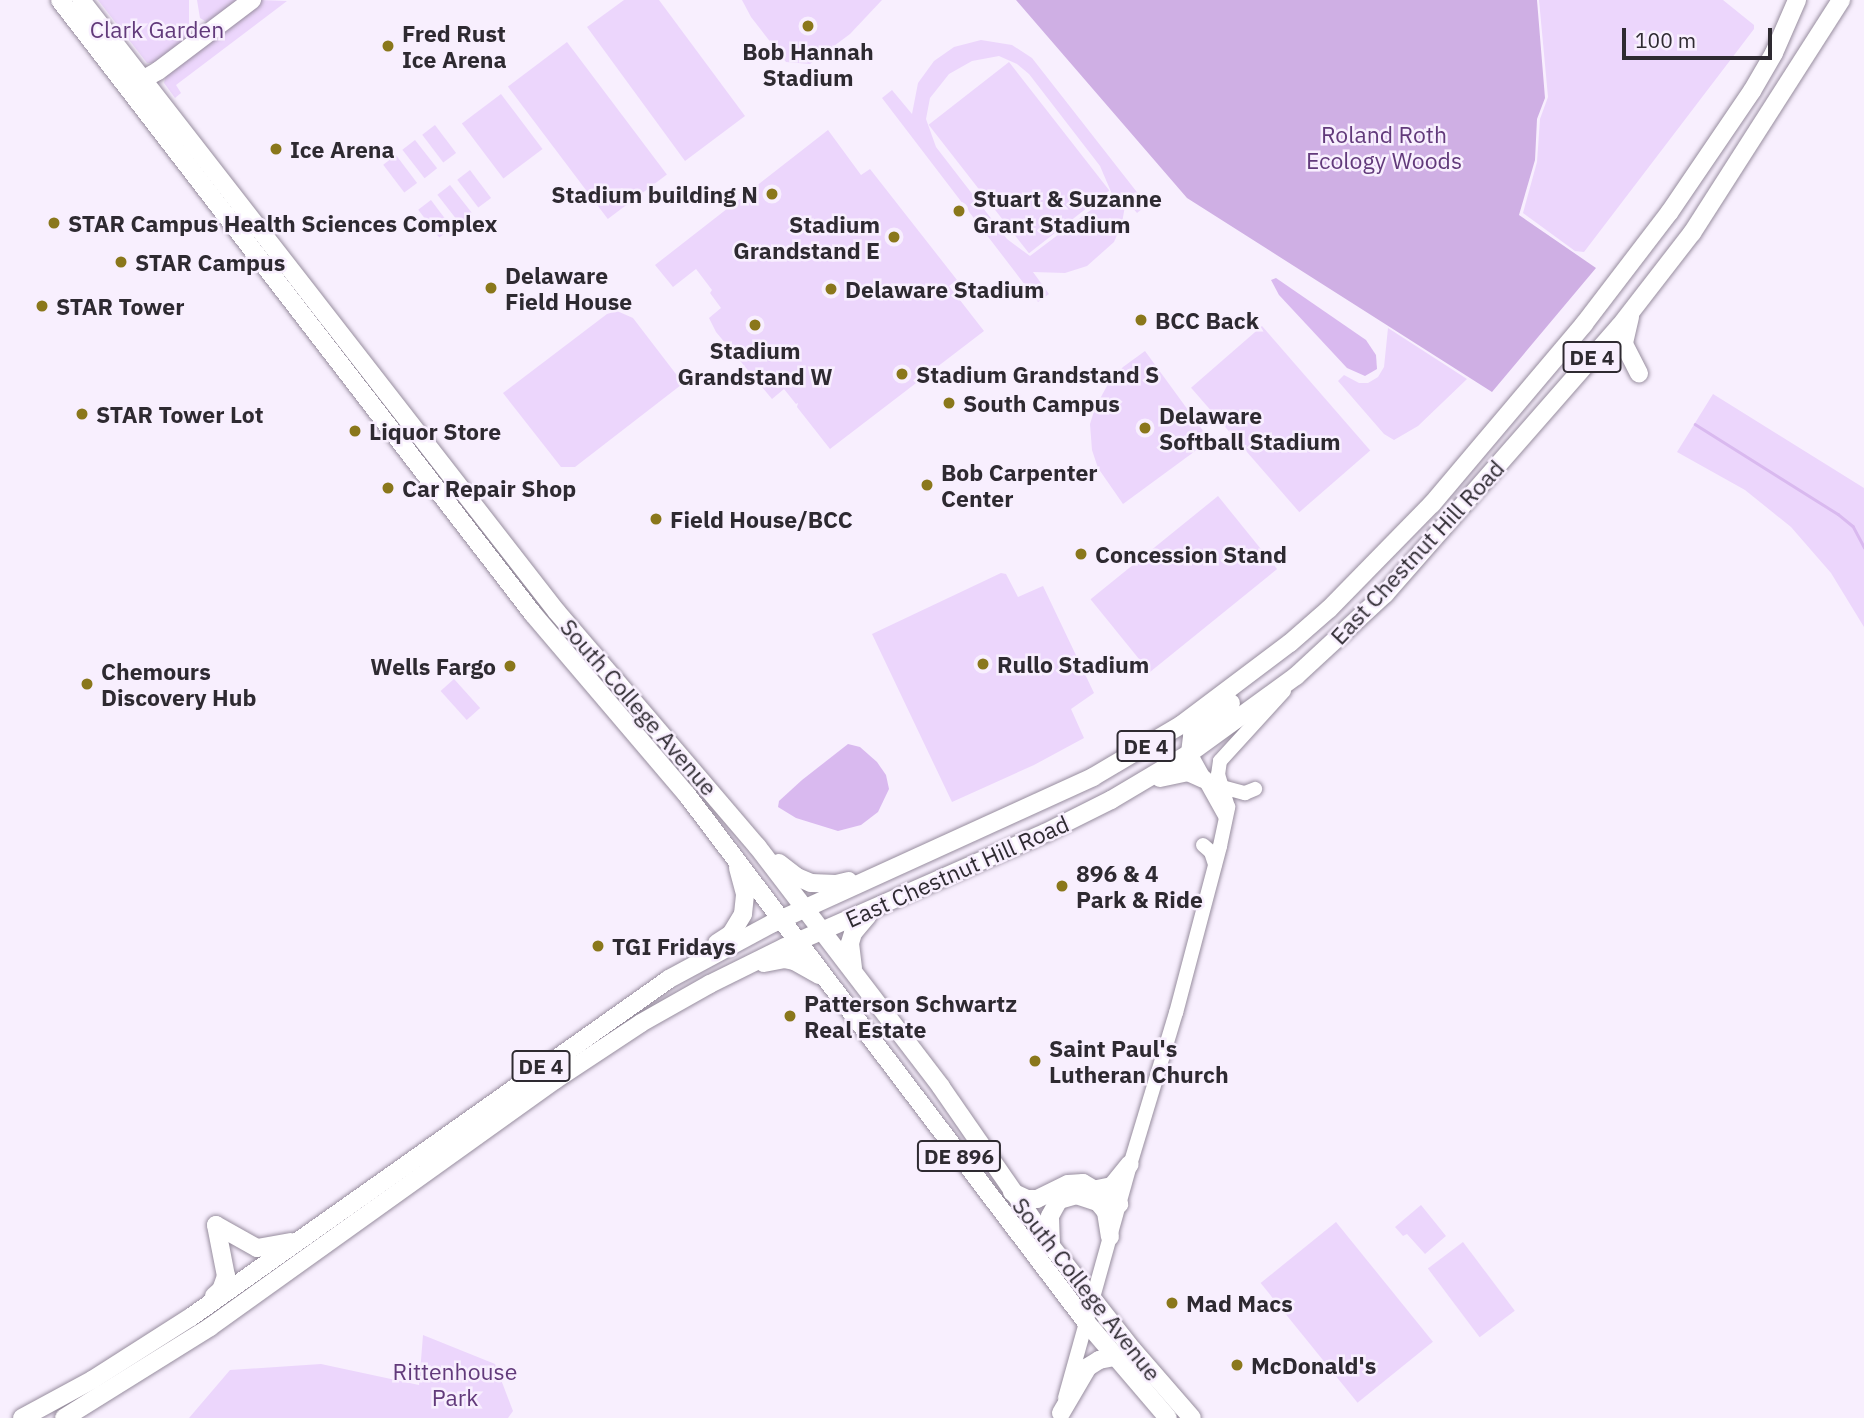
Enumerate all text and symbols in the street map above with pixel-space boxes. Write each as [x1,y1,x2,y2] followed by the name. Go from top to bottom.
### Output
[1626,14,1776,58] scale bar
[90,15,224,43] park label: Clark Garden
[800,18,816,34] marker: Bob Hannah Stadium
[402,19,507,73] place label: Fred Rust Ice Arena
[1635,26,1696,54] text: 100 m
[742,37,874,91] place label: Bob Hannah Stadium
[380,38,396,54] marker: Fred Rust Ice Arena
[1306,120,1462,174] park label: Roland Roth Ecology Woods
[290,135,395,163] place label: Ice Arena
[268,141,284,157] marker: Ice Arena
[551,180,758,208] place label: Stadium building N
[973,184,1162,238] place label: Stuart & Suzanne Grant Stadium
[764,186,780,202] marker: Stadium building N
[951,203,967,219] marker: Stuart & Suzanne Grant Stadium
[68,209,497,237] place label: STAR Campus Health Sciences Complex
[733,210,880,264] place label: Stadium Grandstand E
[46,215,62,231] marker: STAR Campus Health Sciences Complex
[886,229,902,245] marker: Stadium Grandstand E
[135,248,285,276] place label: STAR Campus
[113,254,129,270] marker: STAR Campus
[505,261,632,315] place label: Delaware Field House
[845,275,1044,303] place label: Delaware Stadium
[483,280,499,296] marker: Delaware Field House
[823,281,839,297] marker: Delaware Stadium
[56,292,184,320] place label: STAR Tower
[34,298,50,314] marker: STAR Tower
[1155,306,1259,334] place label: BCC Back
[1133,312,1149,328] marker: BCC Back
[747,317,763,333] marker: Stadium Grandstand W
[677,336,833,390] place label: Stadium Grandstand W
[1562,340,1622,374] road number: DE 4
[916,360,1159,388] place label: Stadium Grandstand S
[894,366,910,382] marker: Stadium Grandstand S
[963,389,1120,417] place label: South Campus
[941,395,957,411] marker: South Campus
[96,400,263,428] place label: STAR Tower Lot
[1159,401,1341,455] place label: Delaware Softball Stadium
[74,406,90,422] marker: STAR Tower Lot
[369,417,501,445] place label: Liquor Store
[1137,420,1153,436] marker: Delaware Softball Stadium
[347,423,363,439] marker: Liquor Store
[1325,454,1509,650] street label: East Chestnut Hill Road
[941,458,1098,512] place label: Bob Carpenter Center
[402,474,576,502] place label: Car Repair Shop
[919,477,935,493] marker: Bob Carpenter Center
[380,480,396,496] marker: Car Repair Shop
[670,505,853,533] place label: Field House/BCC
[648,511,664,527] marker: Field House/BCC
[1095,540,1287,568] place label: Concession Stand
[1073,546,1089,562] marker: Concession Stand
[555,613,723,801] street label: South College Avenue
[997,650,1149,678] place label: Rullo Stadium
[370,652,496,680] place label: Wells Fargo
[975,656,991,672] marker: Rullo Stadium
[101,657,256,711] place label: Chemours Discovery Hub
[502,658,518,674] marker: Wells Fargo
[79,676,95,692] marker: Chemours Discovery Hub
[1116,728,1176,764] road number: DE 4
[841,809,1073,933] street label: East Chestnut Hill Road
[1076,859,1203,913] place label: 896 & 4 Park & Ride
[1054,878,1070,894] marker: 896 & 4 Park & Ride
[612,932,736,960] place label: TGI Fridays
[590,938,606,954] marker: TGI Fridays
[804,989,1017,1043] place label: Patterson Schwartz Real Estate
[782,1008,798,1024] marker: Patterson Schwartz Real Estate
[1049,1034,1229,1088] place label: Saint Paul's Lutheran Church
[511,1048,571,1084] road number: DE 4
[1027,1053,1043,1069] marker: Saint Paul's Lutheran Church
[915,1138,1003,1174] road number: DE 896
[1007,1192,1167,1386] street label: South College Avenue
[1186,1289,1293,1317] place label: Mad Macs
[1164,1295,1180,1311] marker: Mad Macs
[1251,1351,1376,1379] place label: McDonald's
[393,1357,517,1411] park label: Rittenhouse Park
[1229,1357,1245,1373] marker: McDonald's

